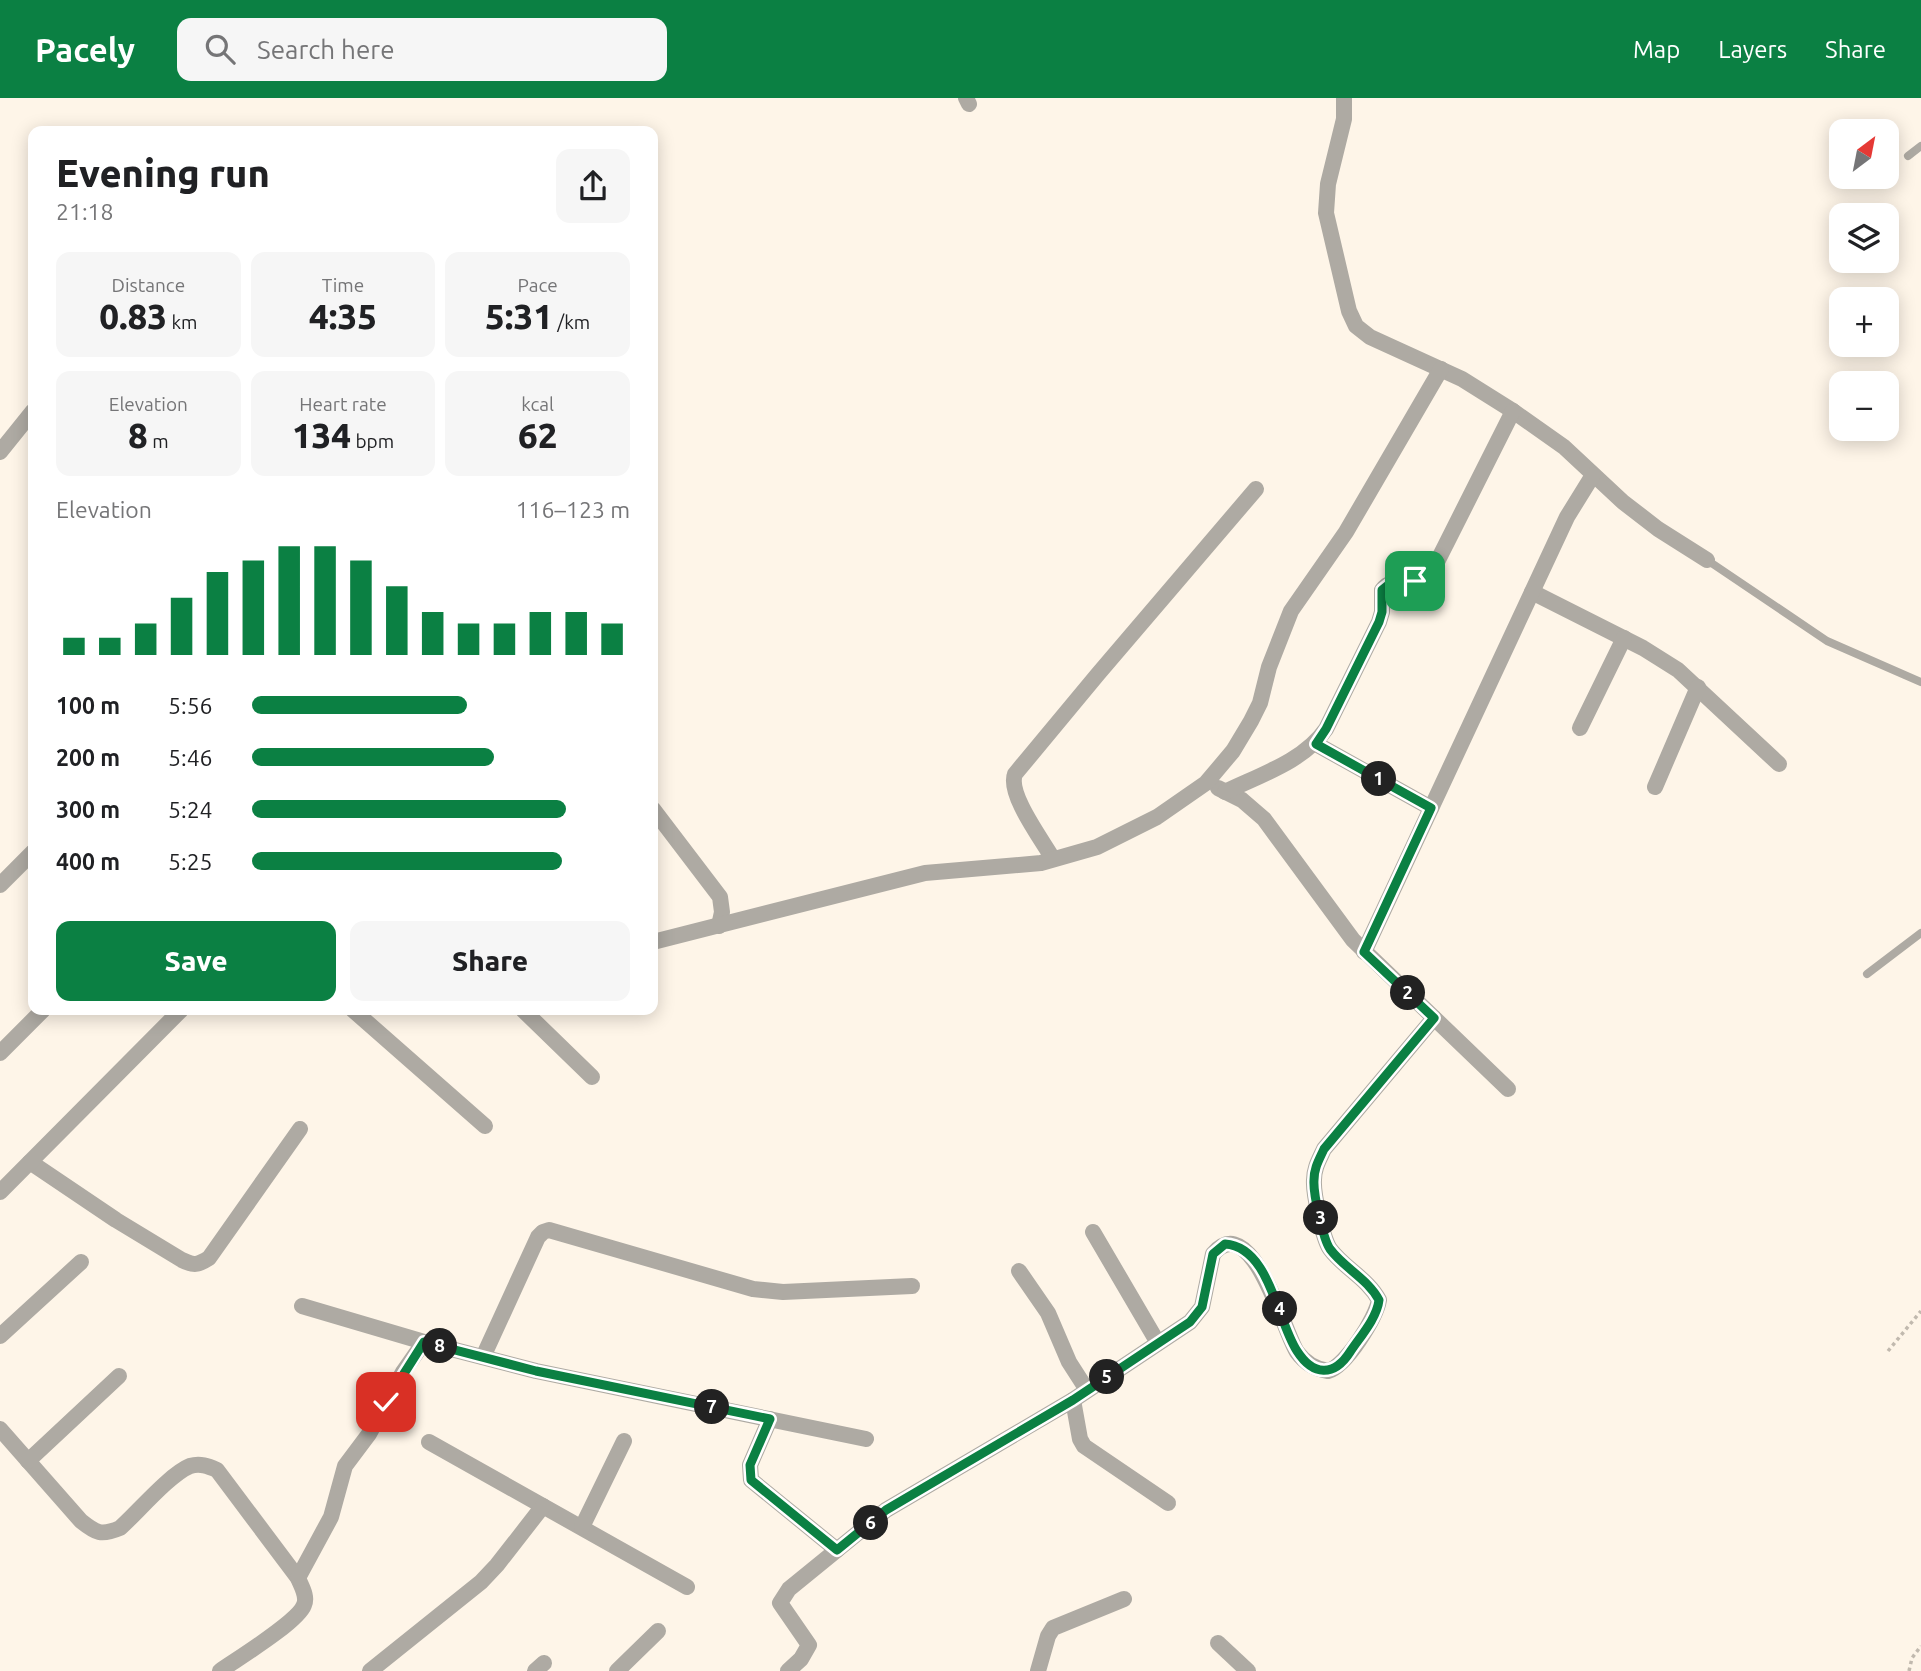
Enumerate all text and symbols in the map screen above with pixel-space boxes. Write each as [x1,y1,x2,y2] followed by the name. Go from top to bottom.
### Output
[177,18,667,81] search box
[201,30,239,68] icon: search
[35,31,135,68] text: Pacely
[257,35,395,64] text: Search here
[1633,36,1680,63] text: Map
[1718,36,1787,63] text: Layers
[1825,36,1886,63] text: Share
[1829,119,1899,189] north arrow
[1829,119,1899,441] map controls
[556,149,630,223] button: share
[56,152,270,194] text: Evening run
[56,199,114,224] text: 21:18
[1829,203,1899,273] button: layers
[112,274,185,296] text: Distance
[322,274,364,296] text: Time
[518,274,558,296] text: Pace
[1829,287,1899,357] button: +
[99,296,167,336] text: 0.83
[309,296,377,336] text: 4:35
[485,296,553,336] text: 5:31
[167,311,197,333] text: km
[553,311,590,333] text: /km
[1829,371,1899,441] button: −
[109,393,188,415] text: Elevation
[299,393,387,415] text: Heart rate
[521,393,554,415] text: kcal
[128,415,148,455] text: 8
[292,415,351,455] text: 134
[518,415,557,455] text: 62
[148,430,169,452] text: m
[351,430,394,452] text: bpm
[56,497,152,522] text: Elevation
[516,497,630,522] text: 116–123 m
[1385,551,1445,611] pin
[1396,562,1434,600] icon: arrive
[56,693,120,718] text: 100 m
[168,693,213,718] text: 5:56
[56,745,120,770] text: 200 m
[168,745,213,770] text: 5:46
[1362,762,1396,796] pin: 1
[1373,767,1384,789] text: 1
[56,797,120,822] text: 300 m
[168,797,213,822] text: 5:24
[56,849,120,874] text: 400 m
[168,849,213,874] text: 5:25
[56,921,336,1001] button: Save
[350,921,630,1001] button: Share
[1390,976,1426,1010] pin: 2
[1402,981,1413,1003] text: 2
[1304,1200,1338,1236] pin: 3
[1315,1206,1326,1228] text: 3
[1262,1292,1298,1326] pin: 4
[1274,1297,1285,1319] text: 4
[422,1328,458,1364] pin: 8
[434,1334,445,1356] text: 8
[1090,1360,1124,1394] pin: 5
[1101,1365,1112,1387] text: 5
[356,1372,416,1432] pin
[367,1383,405,1421] icon: check
[694,1390,730,1424] pin: 7
[706,1395,717,1417] text: 7
[854,1506,888,1540] pin: 6
[865,1511,876,1533] text: 6

